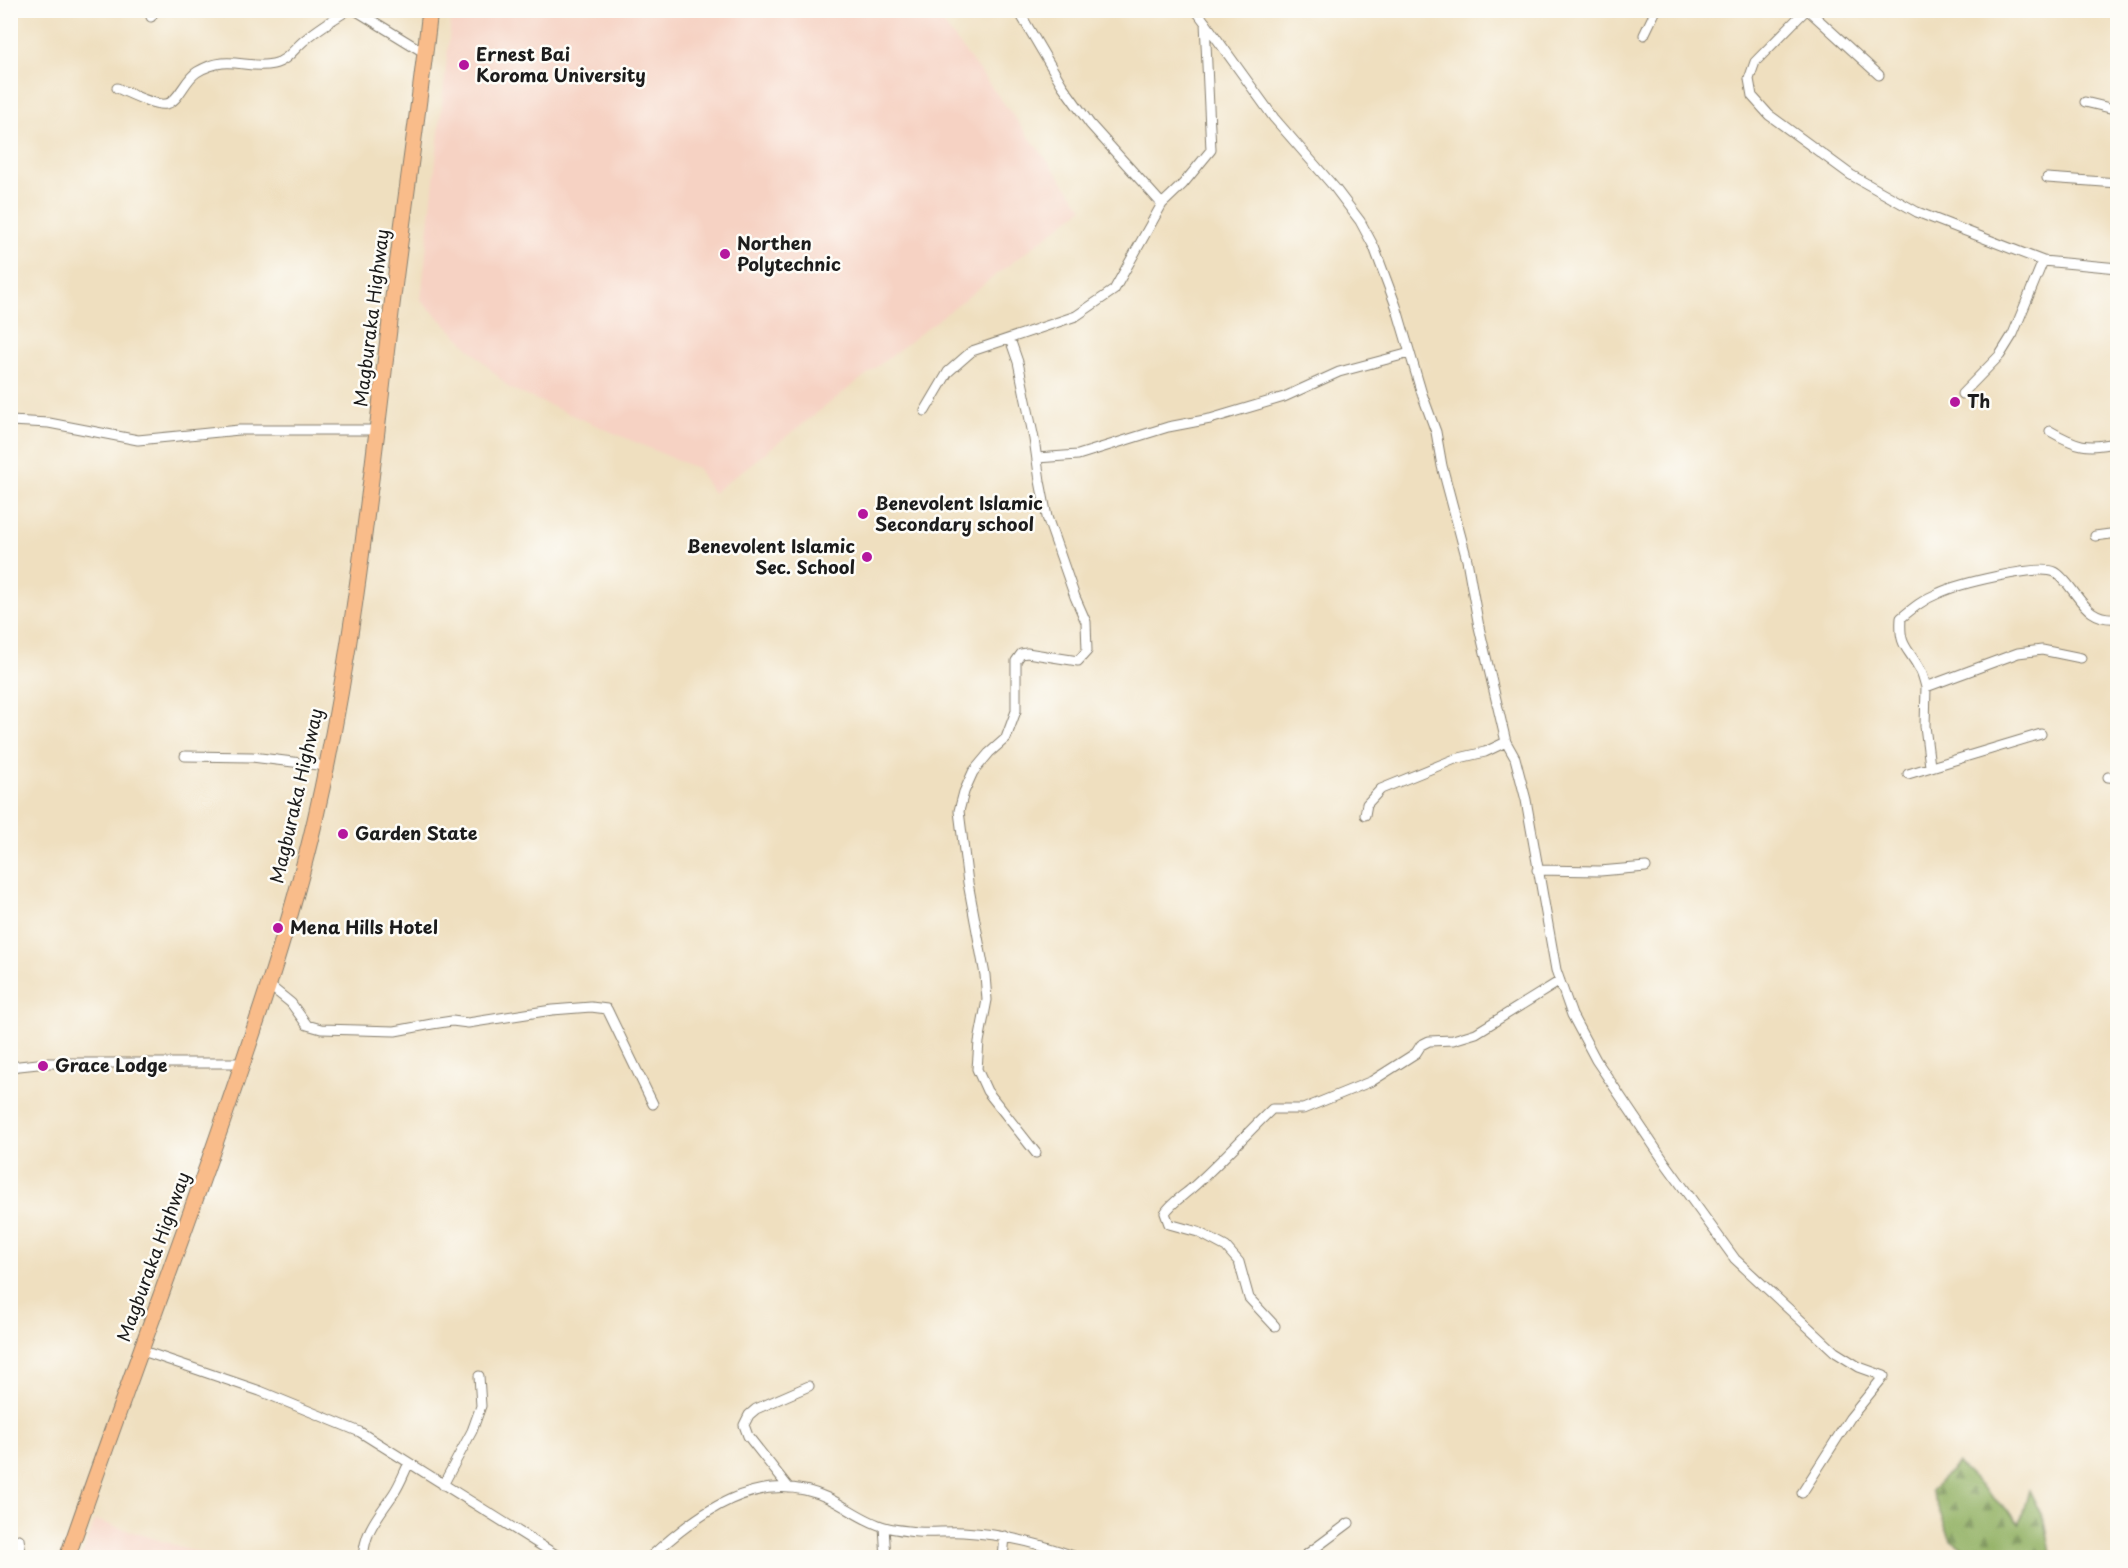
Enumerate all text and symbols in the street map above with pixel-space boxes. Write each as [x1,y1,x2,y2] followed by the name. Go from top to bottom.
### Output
[476,40,646,88] place label: Ernest Bai Koroma University
[457,58,471,72] marker: Ernest Bai Koroma University
[346,227,395,408] street label: Magburaka Highway
[737,229,841,277] place label: Northen Polytechnic
[718,247,732,261] marker: Northen Polytechnic
[1967,387,1990,414] place label: Th
[1948,395,1962,409] marker: Th
[875,489,1043,537] place label: Benevolent Islamic Secondary school
[856,507,870,521] marker: Benevolent Islamic Secondary school
[687,532,855,580] place label: Benevolent Islamic Sec. School
[860,550,874,564] marker: Benevolent Islamic Sec. School
[262,705,329,886] street label: Magburaka Highway
[355,819,478,846] place label: Garden State
[336,827,350,841] marker: Garden State
[290,913,438,940] place label: Mena Hills Hotel
[271,921,285,935] marker: Mena Hills Hotel
[55,1051,168,1078] place label: Grace Lodge
[36,1059,50,1073] marker: Grace Lodge
[109,1168,196,1345] street label: Magburaka Highway

